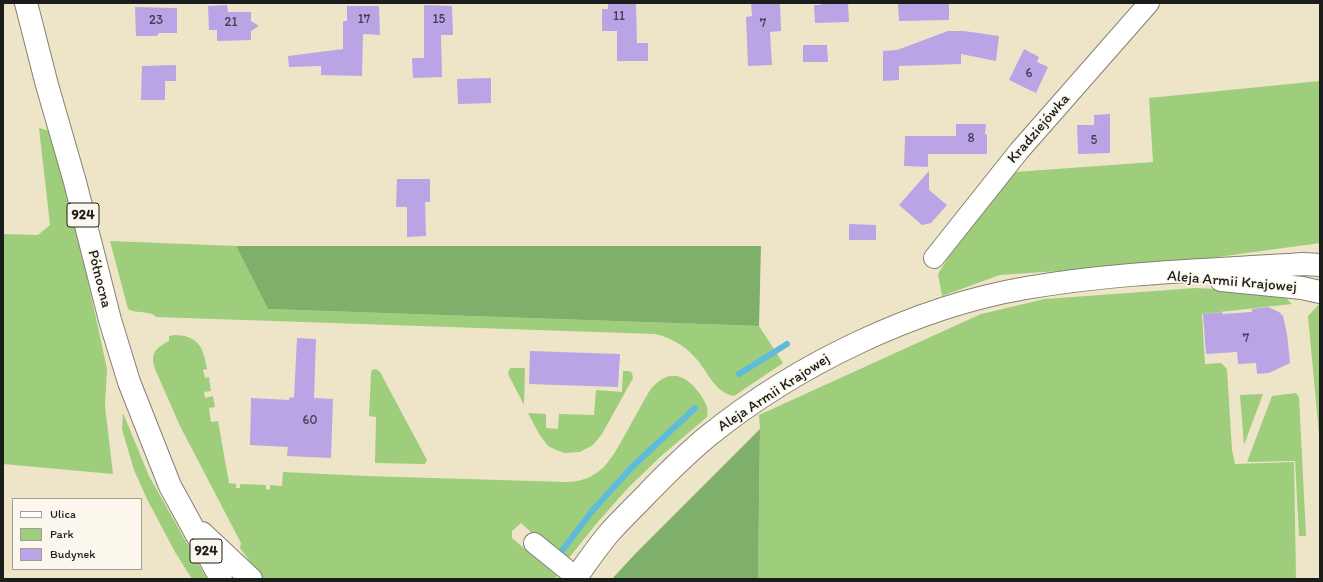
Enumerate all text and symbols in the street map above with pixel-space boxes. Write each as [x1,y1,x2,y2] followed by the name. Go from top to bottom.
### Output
[613,9,625,25] house number: 11
[358,12,370,28] house number: 17
[433,12,445,28] house number: 15
[149,13,163,29] house number: 23
[225,15,237,31] house number: 21
[760,16,766,32] house number: 7
[1026,66,1032,82] house number: 6
[1004,90,1074,168] street label: Kradziejówka
[967,131,975,147] house number: 8
[1091,133,1097,149] house number: 5
[67,203,99,227] road number: 924
[83,248,115,310] street label: Północna
[1167,267,1297,297] street label: Aleja Armii Krajowej
[1243,331,1249,347] house number: 7
[715,350,833,436] street label: Aleja Armii Krajowej
[303,413,317,429] house number: 60
[12,498,142,570] legend
[50,507,76,521] text: Ulica
[50,527,74,541] text: Park
[190,539,222,563] road number: 924
[50,547,95,561] text: Budynek

